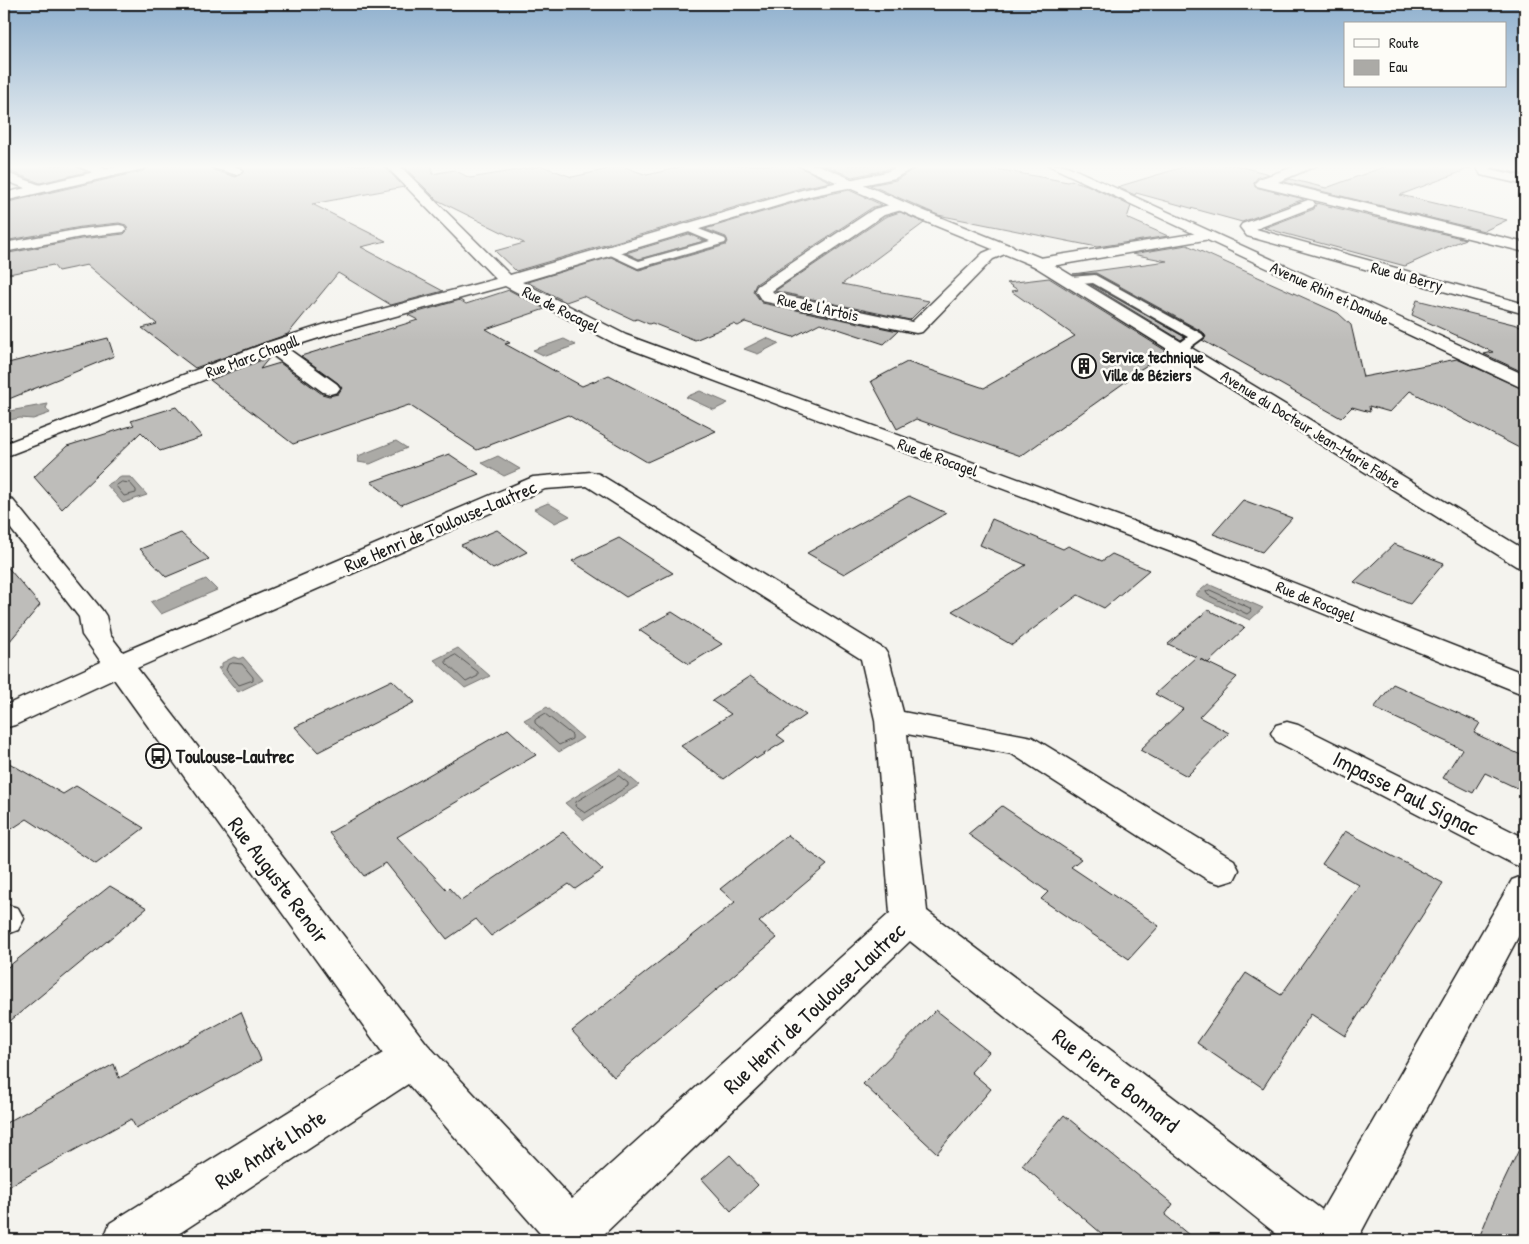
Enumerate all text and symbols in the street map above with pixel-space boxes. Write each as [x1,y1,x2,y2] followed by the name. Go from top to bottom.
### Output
[1344,22,1506,88] legend
[1389,32,1419,53] text: Route
[1389,56,1408,77] text: Eau
[1267,256,1394,330] street label: Avenue Rhin et Danube
[1369,256,1446,296] street label: Rue du Berry
[519,280,604,338] street label: Rue de Rocagel
[775,288,861,326] street label: Rue de l'Artois
[202,329,302,383] street label: Rue Marc Chagall
[1102,346,1205,386] place label: Service technique Ville de Béziers
[1071,353,1097,379] building icon: Service technique Ville de Béziers
[1217,365,1406,494] street label: Avenue du Docteur Jean-Marie Fabre
[895,432,982,482] street label: Rue de Rocagel
[340,473,541,578] street label: Rue Henri de Toulouse-Lautrec
[1273,575,1360,627] street label: Rue de Rocagel
[145,743,171,769] bus stop icon: Toulouse-Lautrec
[175,743,295,769] place label: Toulouse-Lautrec
[1328,743,1484,843] street label: Impasse Paul Signac
[221,810,337,950] street label: Rue Auguste Renoir
[716,915,912,1100] street label: Rue Henri de Toulouse-Lautrec
[1046,1021,1186,1139] street label: Rue Pierre Bonnard
[209,1102,332,1196] street label: Rue André Lhote

